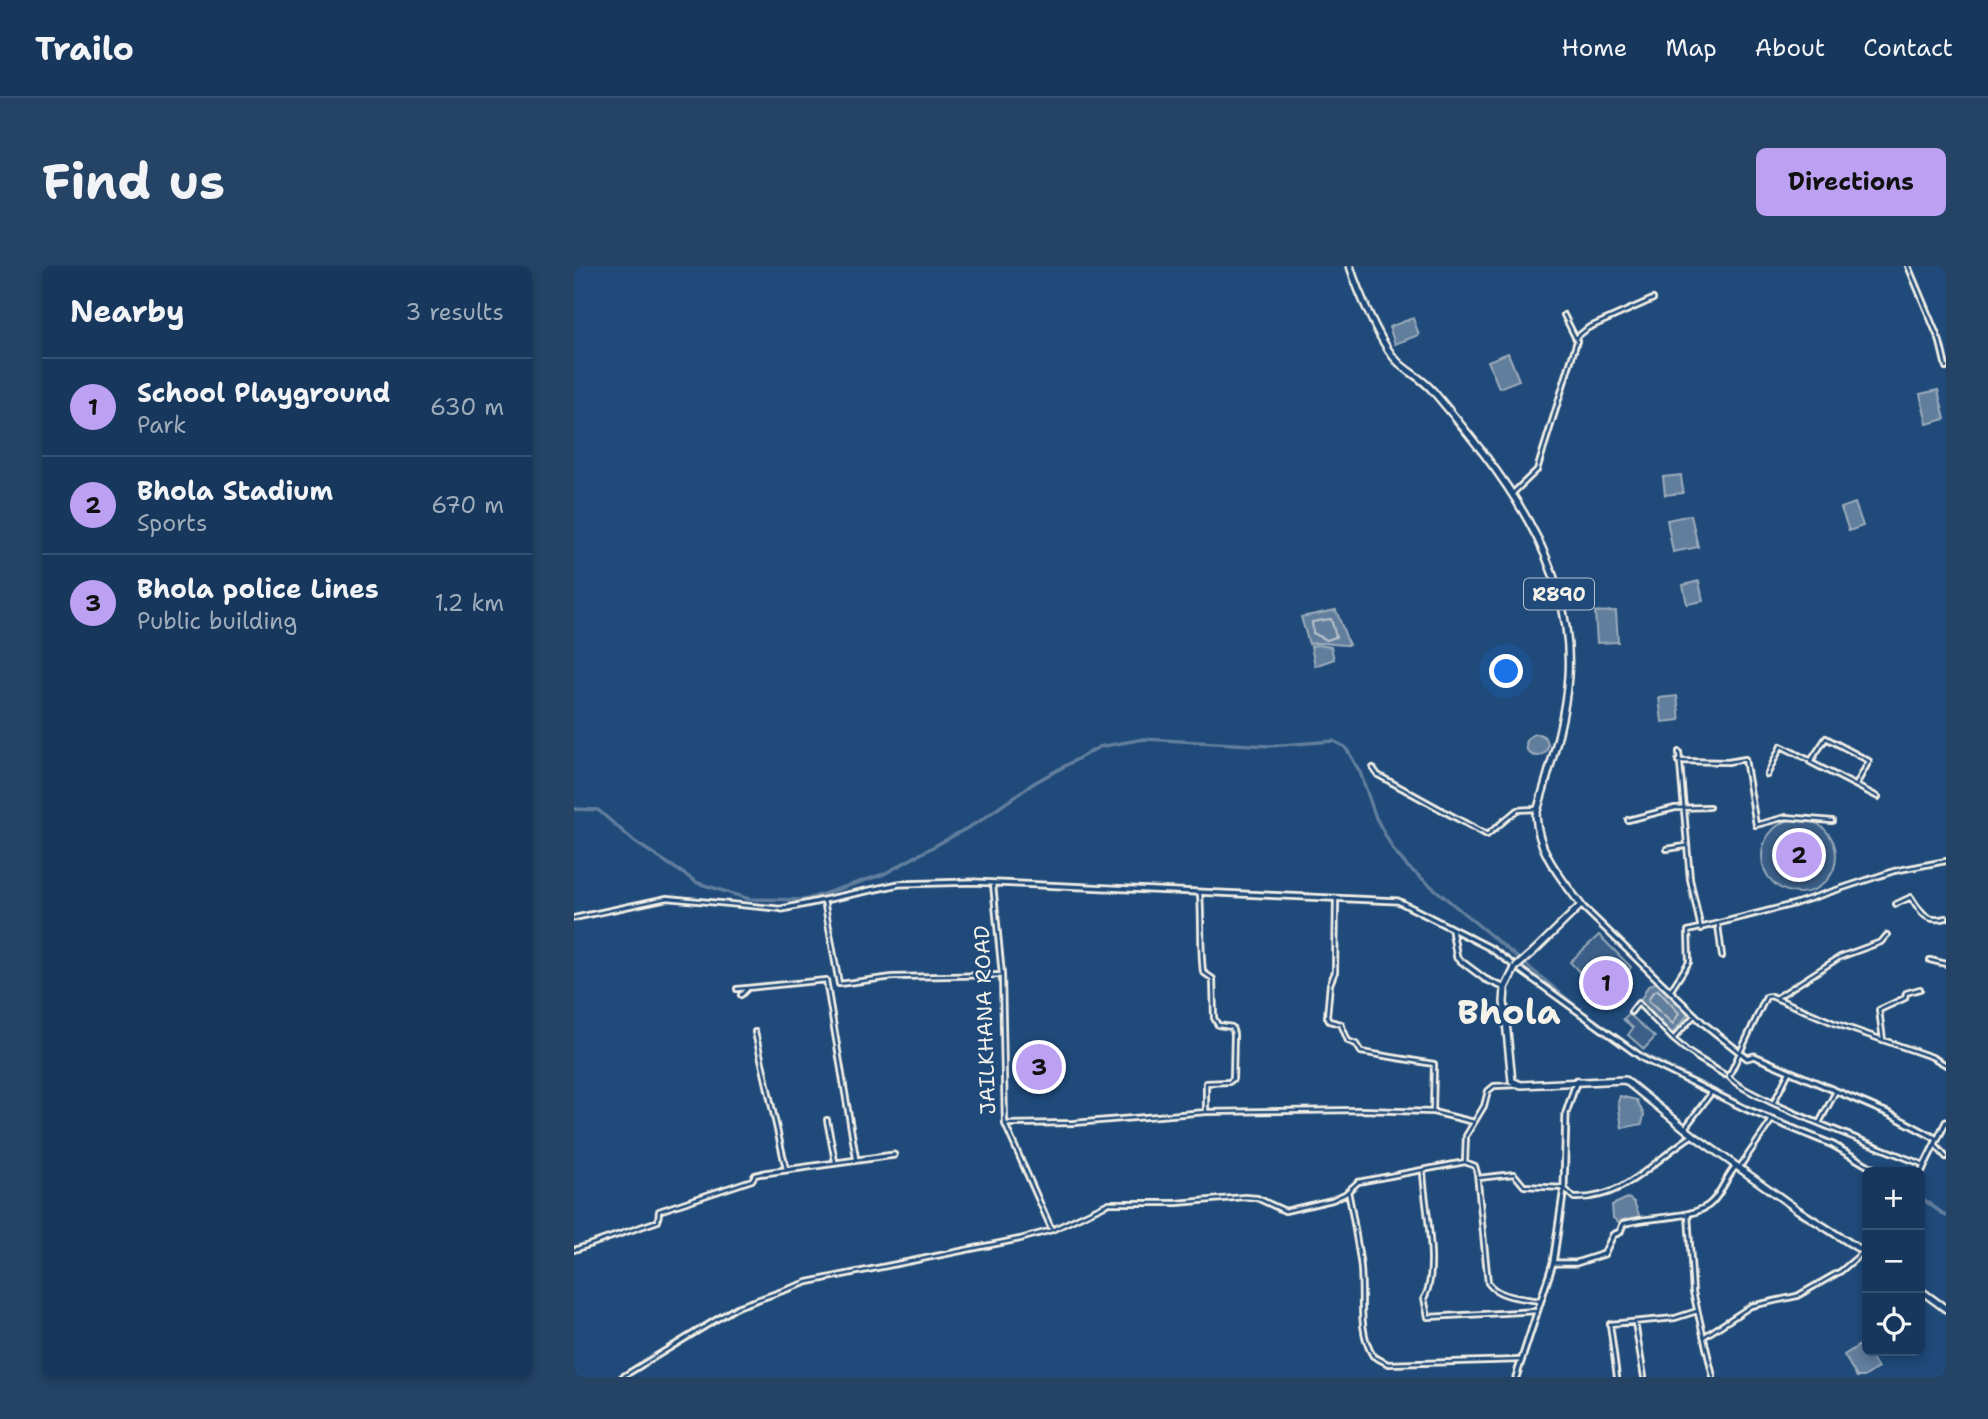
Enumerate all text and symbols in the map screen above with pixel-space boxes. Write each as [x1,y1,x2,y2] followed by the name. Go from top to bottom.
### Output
[35,26,134,71] text: Trailo
[1561,32,1627,64] text: Home
[1665,32,1717,64] text: Map
[1755,32,1825,64] text: About
[1863,32,1953,64] text: Contact
[1756,148,1946,216] button: Directions
[42,149,225,215] text: Find us
[70,291,185,332] text: Nearby
[405,297,504,327] text: 3 results
[137,375,391,410] text: School Playground
[88,392,98,422] text: 1
[430,392,504,422] text: 630 m
[137,410,186,440] text: Park
[137,473,333,508] text: Bhola Stadium
[85,490,101,520] text: 2
[431,490,504,520] text: 670 m
[137,508,208,538] text: Sports
[137,571,379,606] text: Bhola police Lines
[1524,578,1594,610] road number: R890
[85,588,101,618] text: 3
[435,588,504,618] text: 1.2 km
[137,606,297,636] text: Public building
[1489,654,1523,688] your location
[1776,829,1822,881] pin: 2
[968,925,1002,1115] street label: JAILKHANA ROAD
[1583,957,1629,1009] pin: 1
[1457,988,1561,1035] district label: Bhola
[1016,1041,1062,1093] pin: 3
[1862,1167,1925,1356] map controls
[1862,1167,1925,1230] button: +
[1862,1230,1925,1293] button: −
[1862,1293,1925,1356] button: locate

